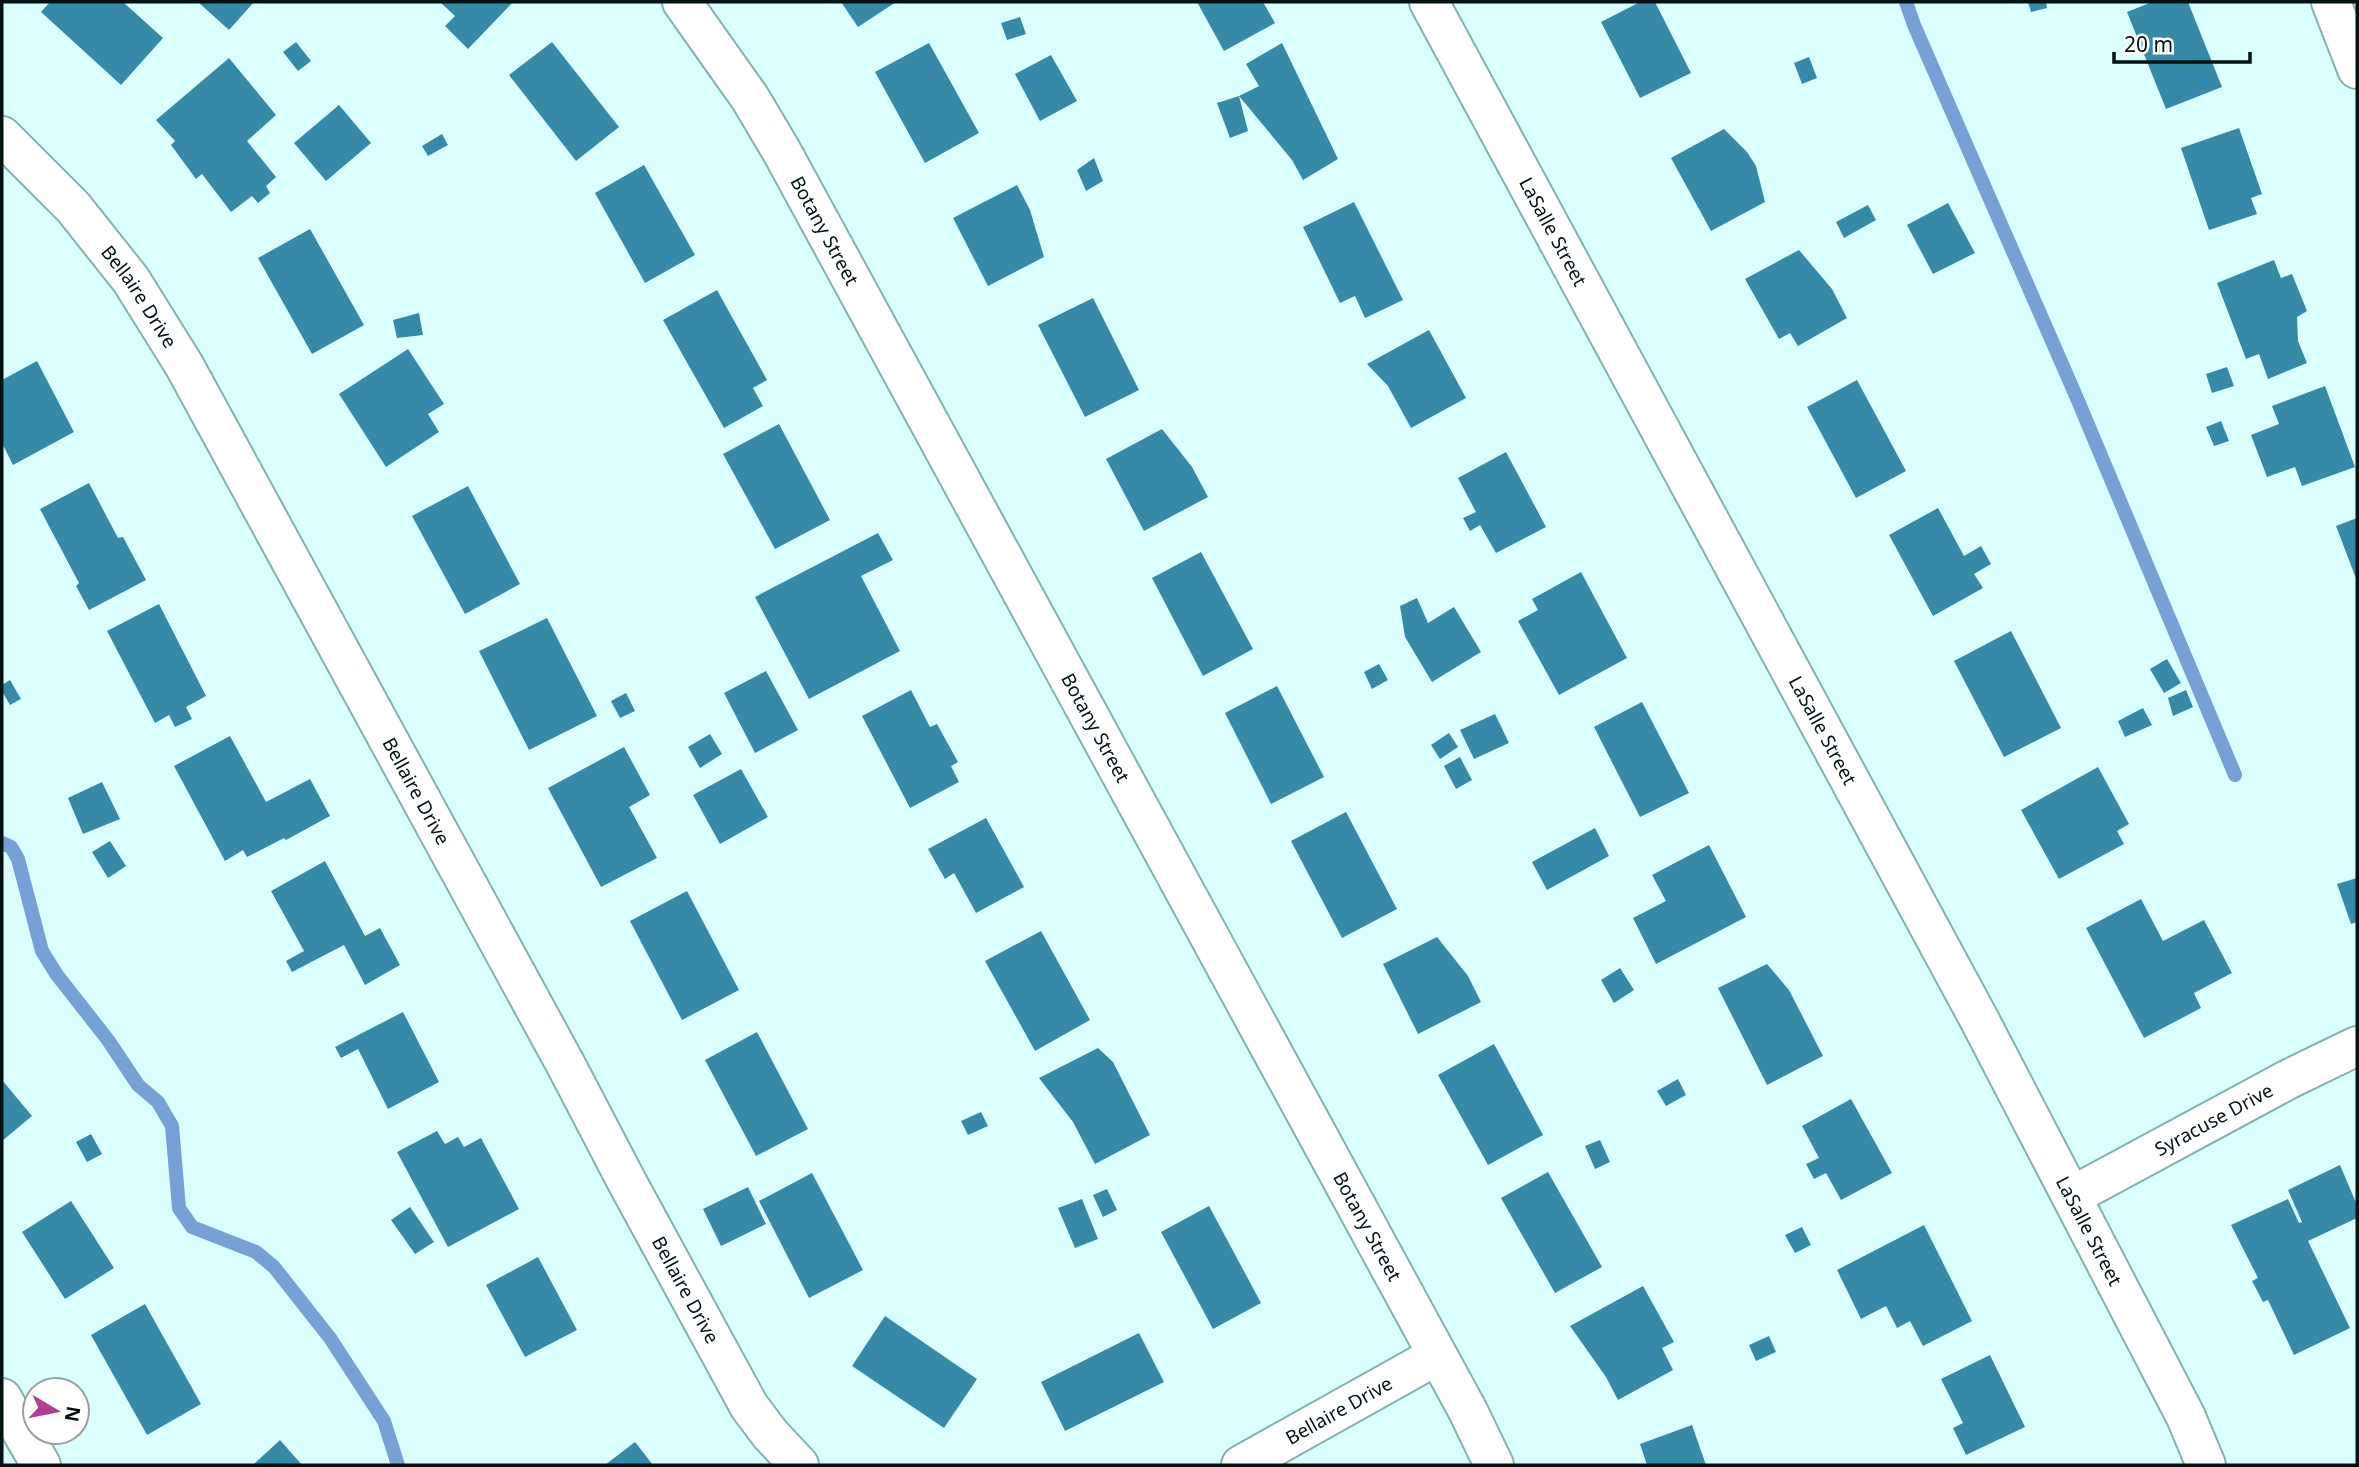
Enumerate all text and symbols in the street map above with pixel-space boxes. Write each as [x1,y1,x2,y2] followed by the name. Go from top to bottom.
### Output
[2114,21,2250,65] scale bar
[2124,30,2173,58] text: 20 m
[785,171,865,290] street label: Botany Street
[1513,172,1593,291] street label: LaSalle Street
[95,240,183,353] street label: Bellaire Drive
[1055,668,1136,787] street label: Botany Street
[1783,671,1863,790] street label: LaSalle Street
[377,733,456,849] street label: Bellaire Drive
[2150,1077,2278,1162] street label: Syracuse Drive
[1327,1167,1408,1286] street label: Botany Street
[2050,1172,2129,1290] street label: LaSalle Street
[646,1232,726,1348] street label: Bellaire Drive
[1281,1370,1397,1451] street label: Bellaire Drive
[21,1376,91,1446] north arrow
[59,1404,87,1424] text: N

